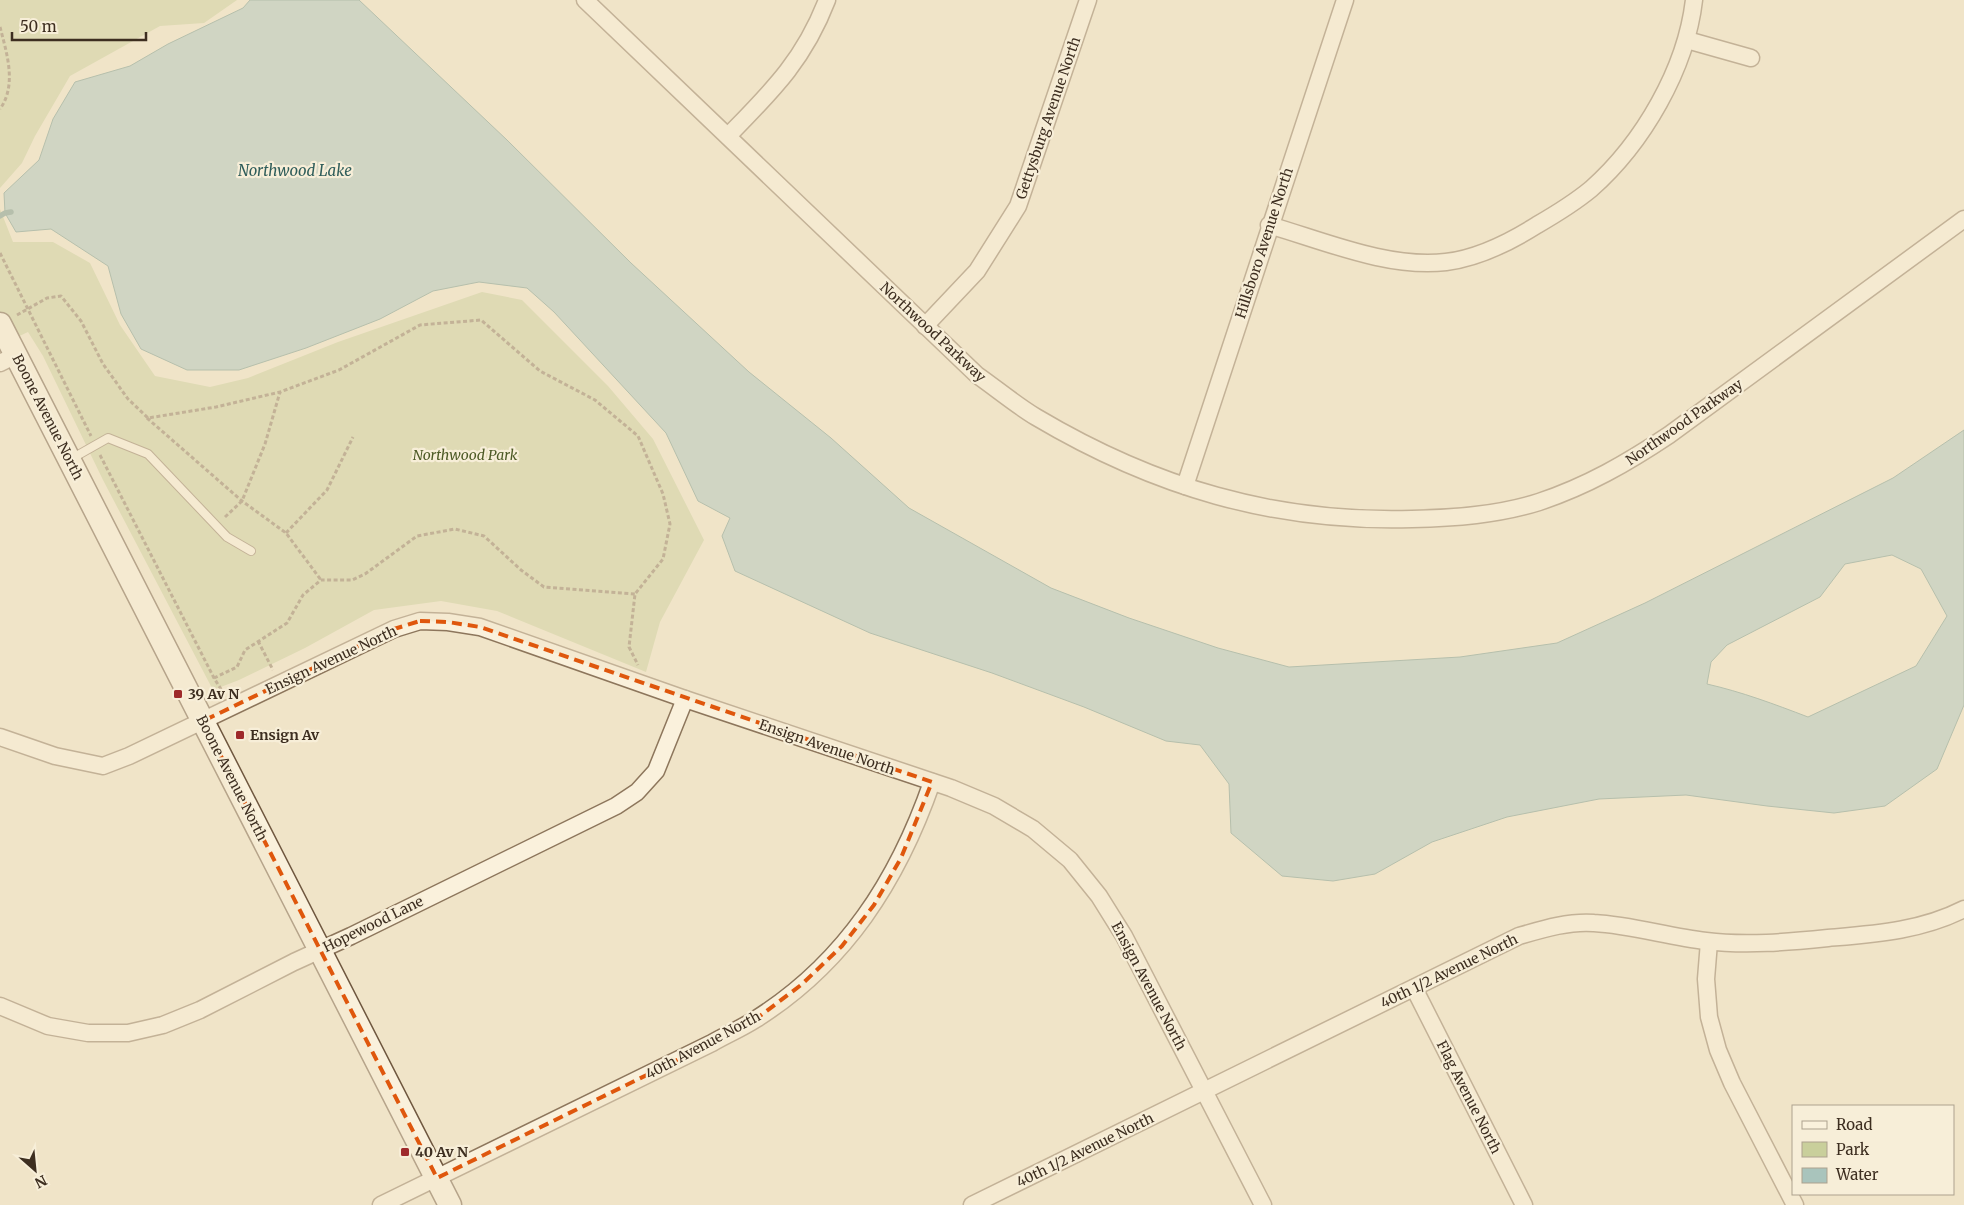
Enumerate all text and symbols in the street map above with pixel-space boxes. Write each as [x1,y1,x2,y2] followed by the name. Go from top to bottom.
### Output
[12,10,146,42] scale bar
[20,17,57,36] text: 50 m
[1012,34,1084,202] street label: Gettysburg Avenue North
[238,161,352,180] water label: Northwood Lake
[1231,165,1297,321] street label: Hillsboro Avenue North
[876,278,990,386] street label: Northwood Parkway
[9,351,87,483] street label: Boone Avenue North
[1622,374,1747,469] street label: Northwood Parkway
[413,446,518,464] park label: Northwood Park
[263,622,399,698] street label: Ensign Avenue North
[188,685,239,703] place label: 39 Av N
[172,688,184,700] marker: 39 Av N
[193,712,271,844] street label: Boone Avenue North
[757,715,897,779] street label: Ensign Avenue North
[250,726,320,744] place label: Ensign Av
[234,729,246,741] marker: Ensign Av
[320,892,426,956] street label: Hopewood Lane
[1108,919,1190,1053] street label: Ensign Avenue North
[1377,930,1521,1012] street label: 40th 1/2 Avenue North
[642,1007,764,1083] street label: 40th Avenue North
[1433,1038,1505,1156] street label: Flag Avenue North
[1792,1105,1954,1195] legend
[1013,1109,1157,1191] street label: 40th 1/2 Avenue North
[1836,1115,1872,1134] text: Road
[1836,1140,1870,1159] text: Park
[415,1143,468,1161] place label: 40 Av N
[10,1145,60,1195] north arrow
[399,1146,411,1158] marker: 40 Av N
[1835,1165,1879,1184] text: Water
[32,1171,50,1192] text: N

